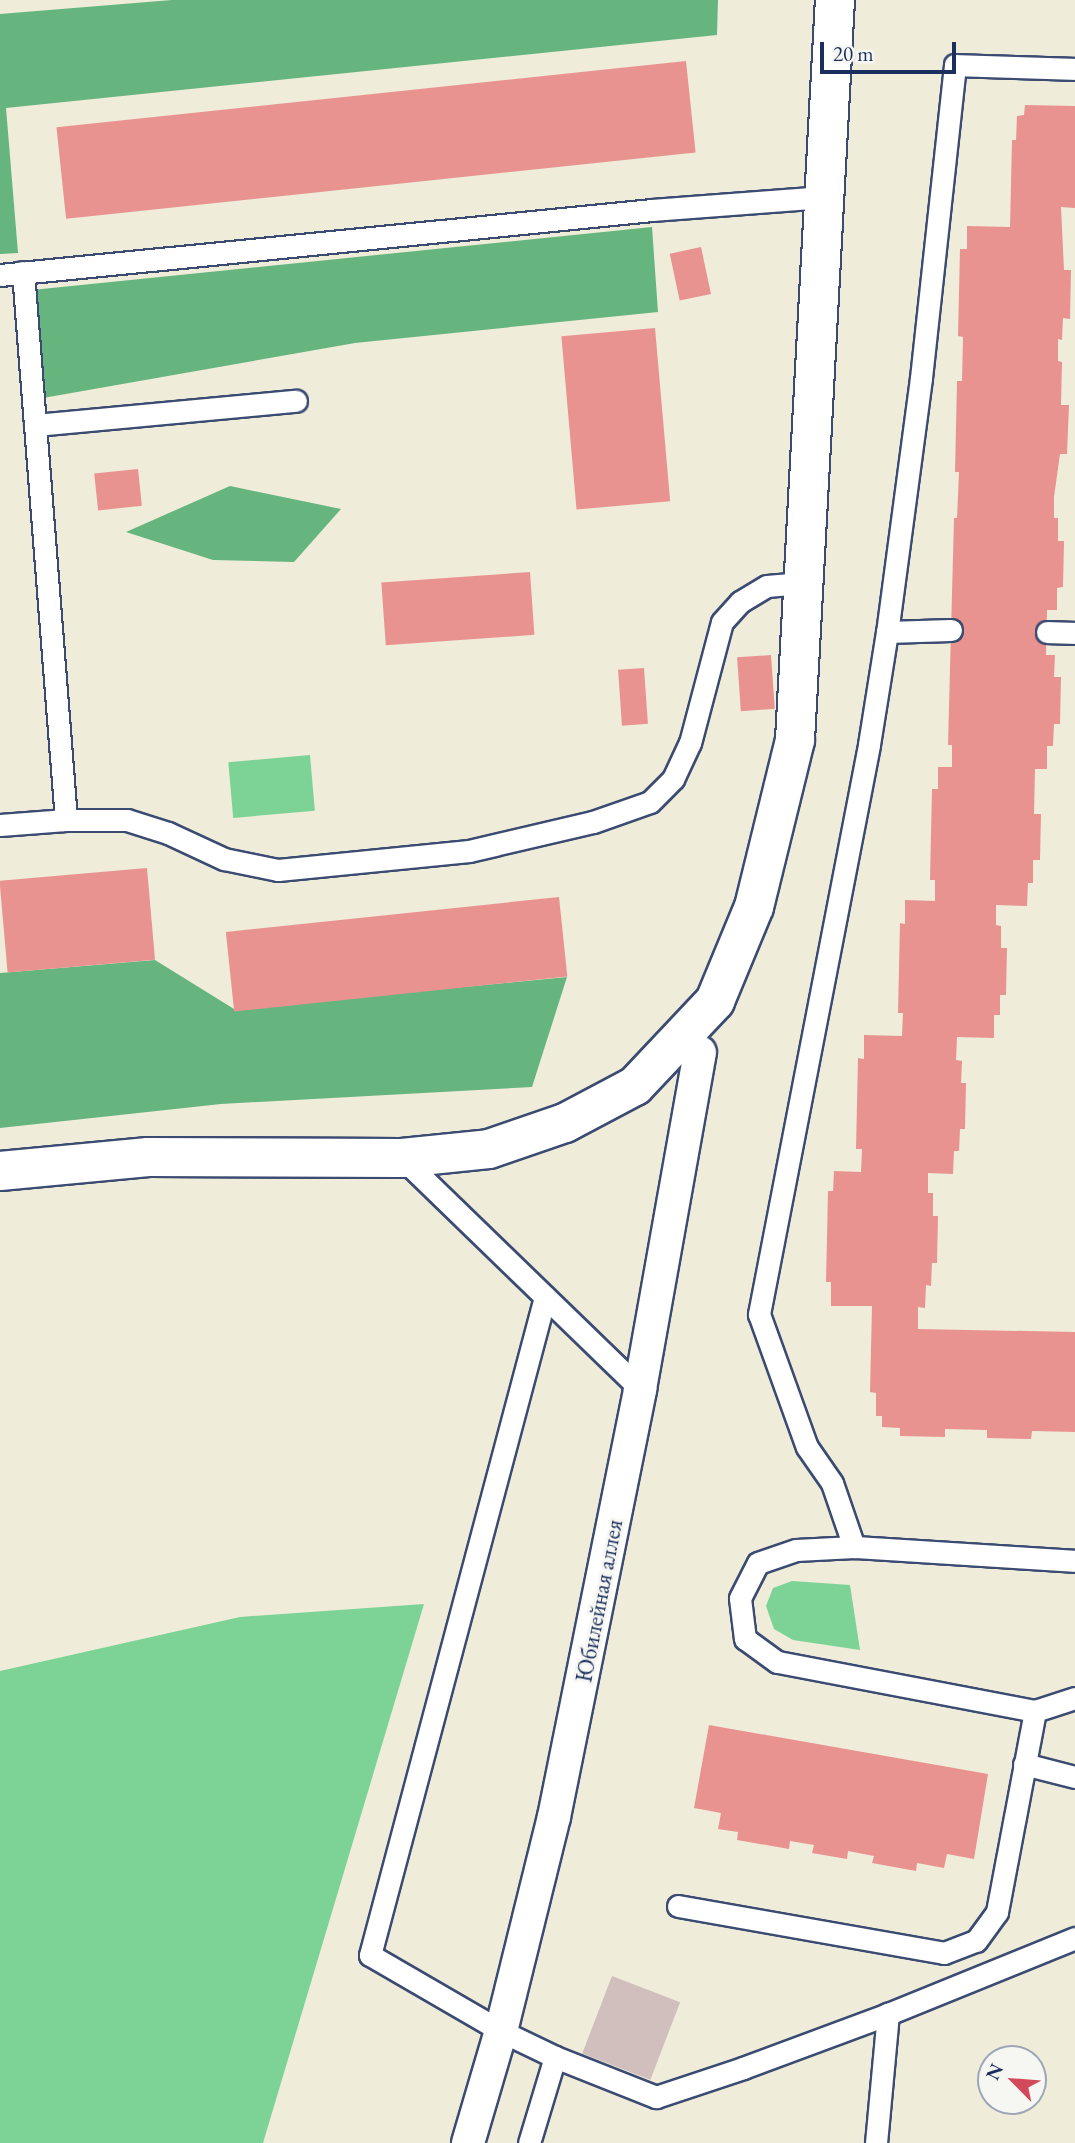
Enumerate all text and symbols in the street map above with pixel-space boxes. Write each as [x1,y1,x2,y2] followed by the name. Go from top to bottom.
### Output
[823,28,960,72] scale bar
[833,40,874,67] text: 20 m
[570,1517,628,1685] street label: Юбилейная аллея
[977,2045,1047,2115] north arrow
[980,2060,1009,2084] text: N

